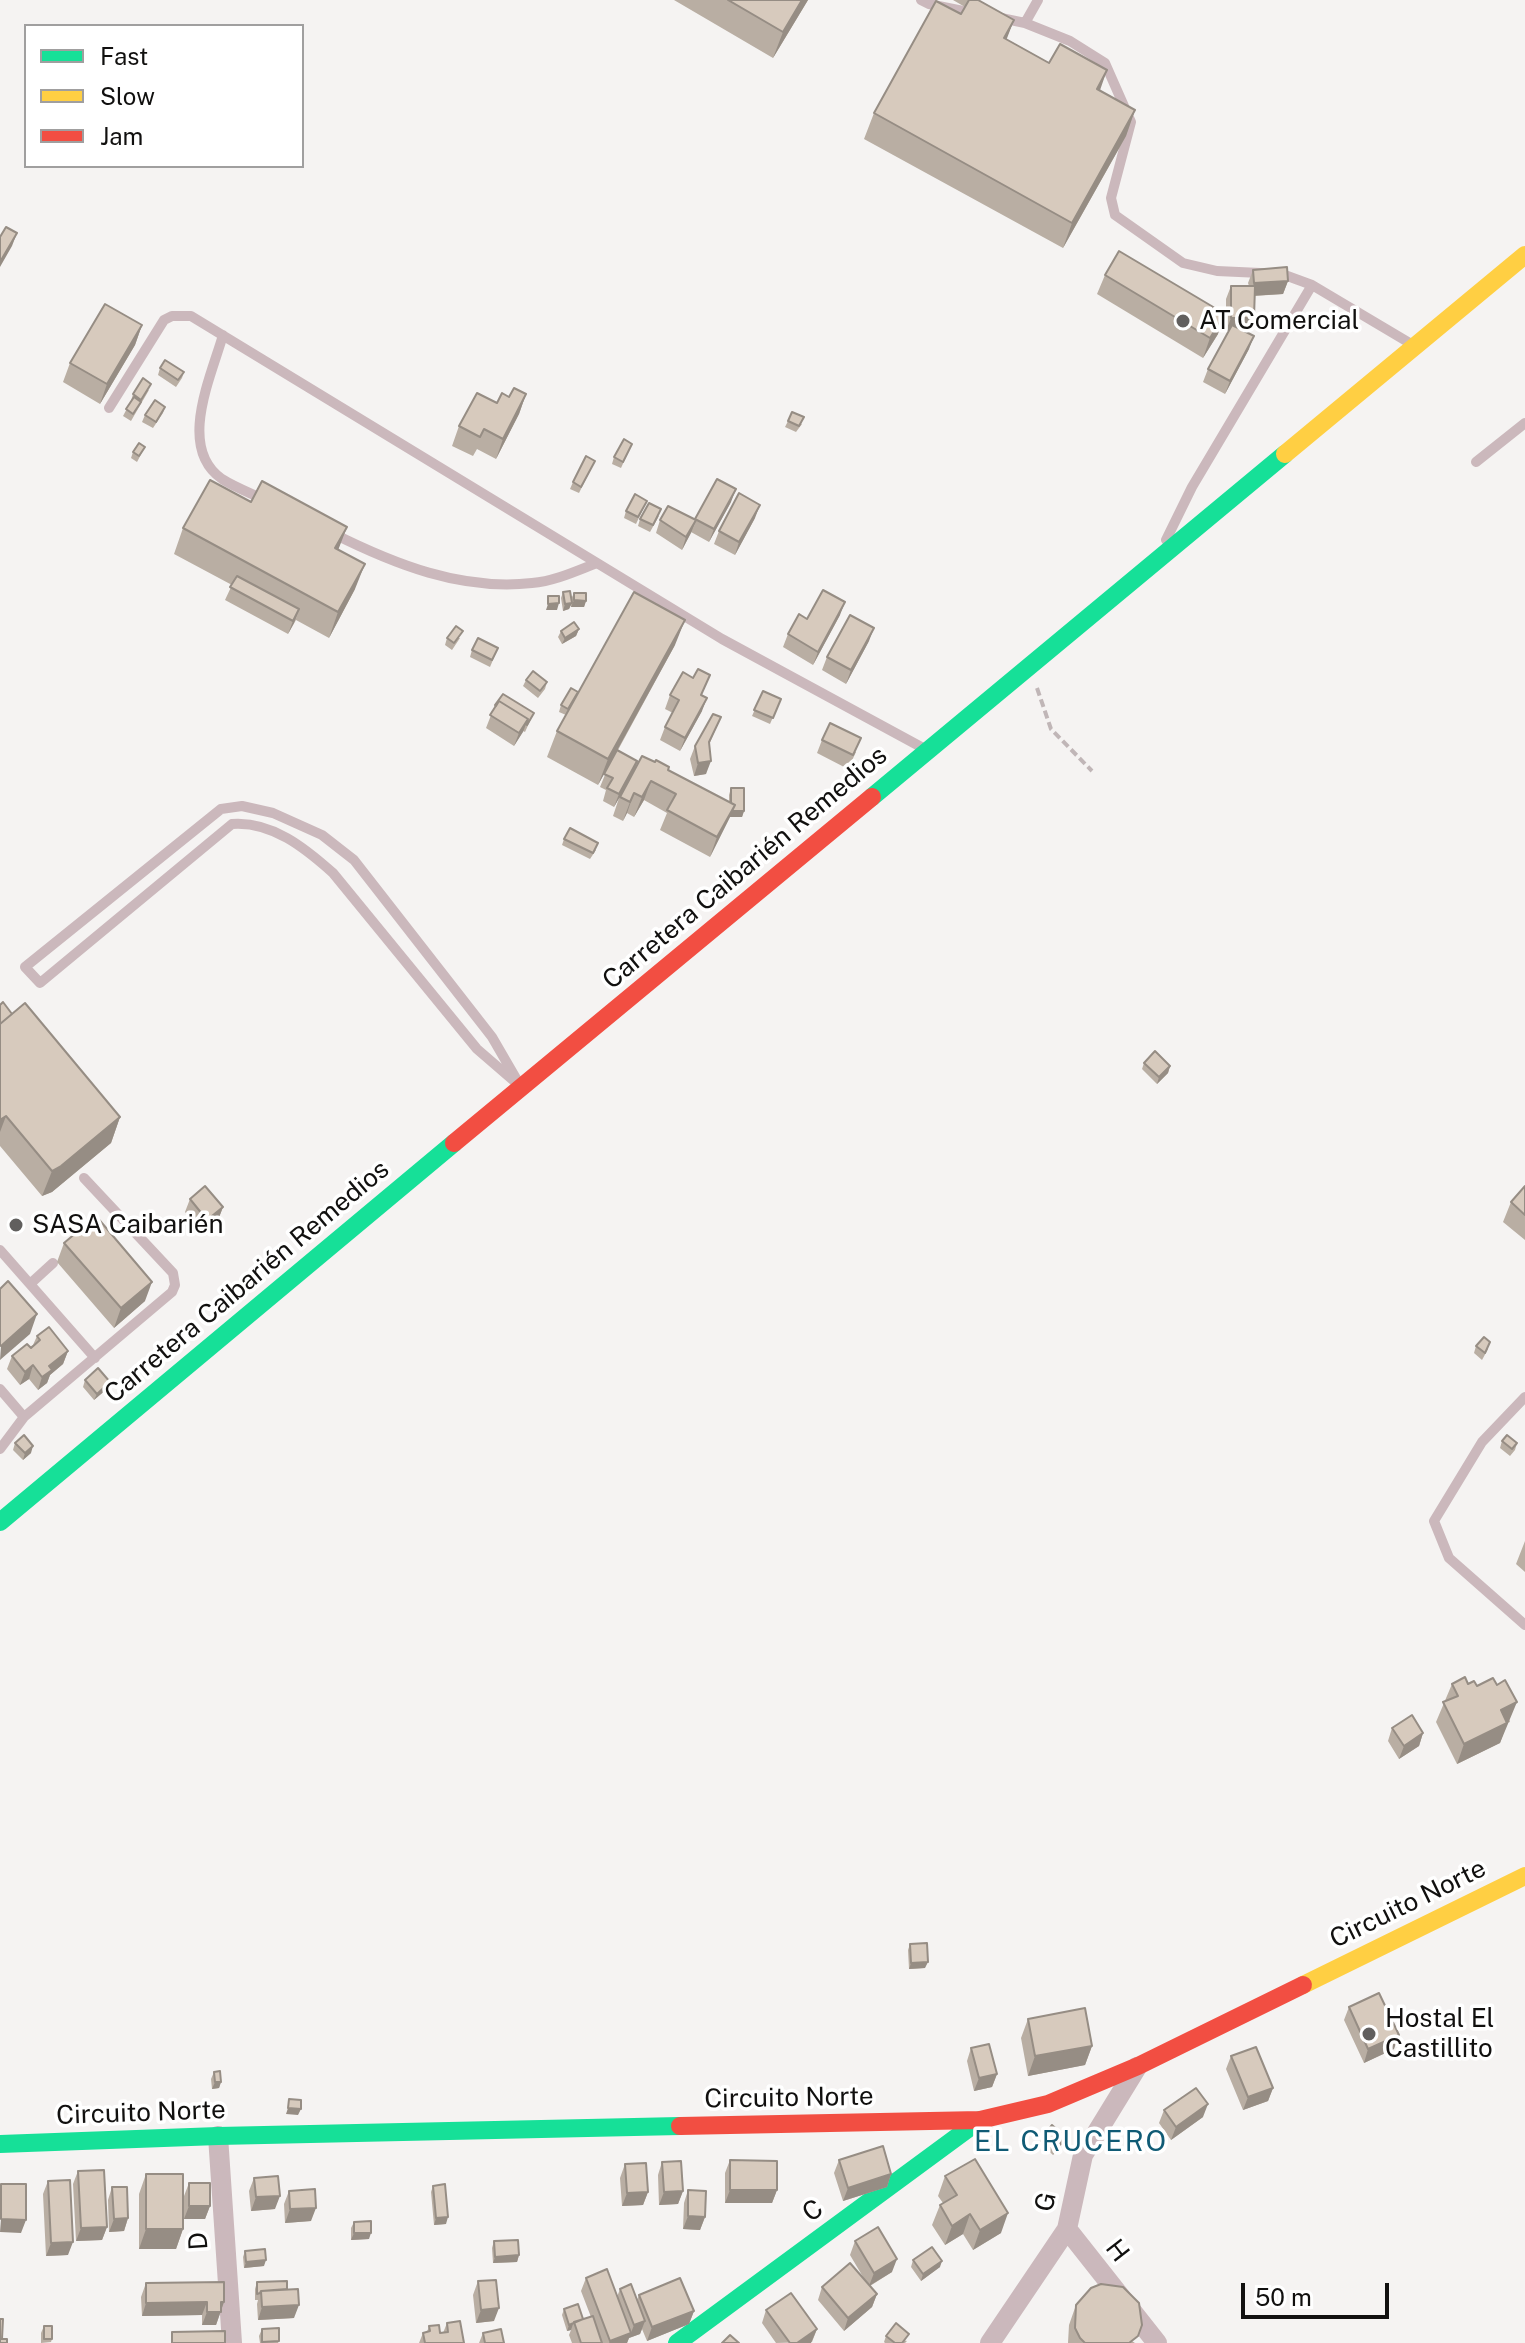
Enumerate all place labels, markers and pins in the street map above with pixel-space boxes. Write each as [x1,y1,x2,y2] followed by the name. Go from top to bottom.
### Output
[1199,305,1359,337] place label: AT Comercial
[1174,312,1192,330] marker: AT Comercial
[32,1209,224,1241] place label: SASA Caibarién
[7,1216,25,1234] marker: SASA Caibarién
[1385,2003,1494,2064] place label: Hostal El Castillito
[1360,2025,1378,2043] marker: Hostal El Castillito

